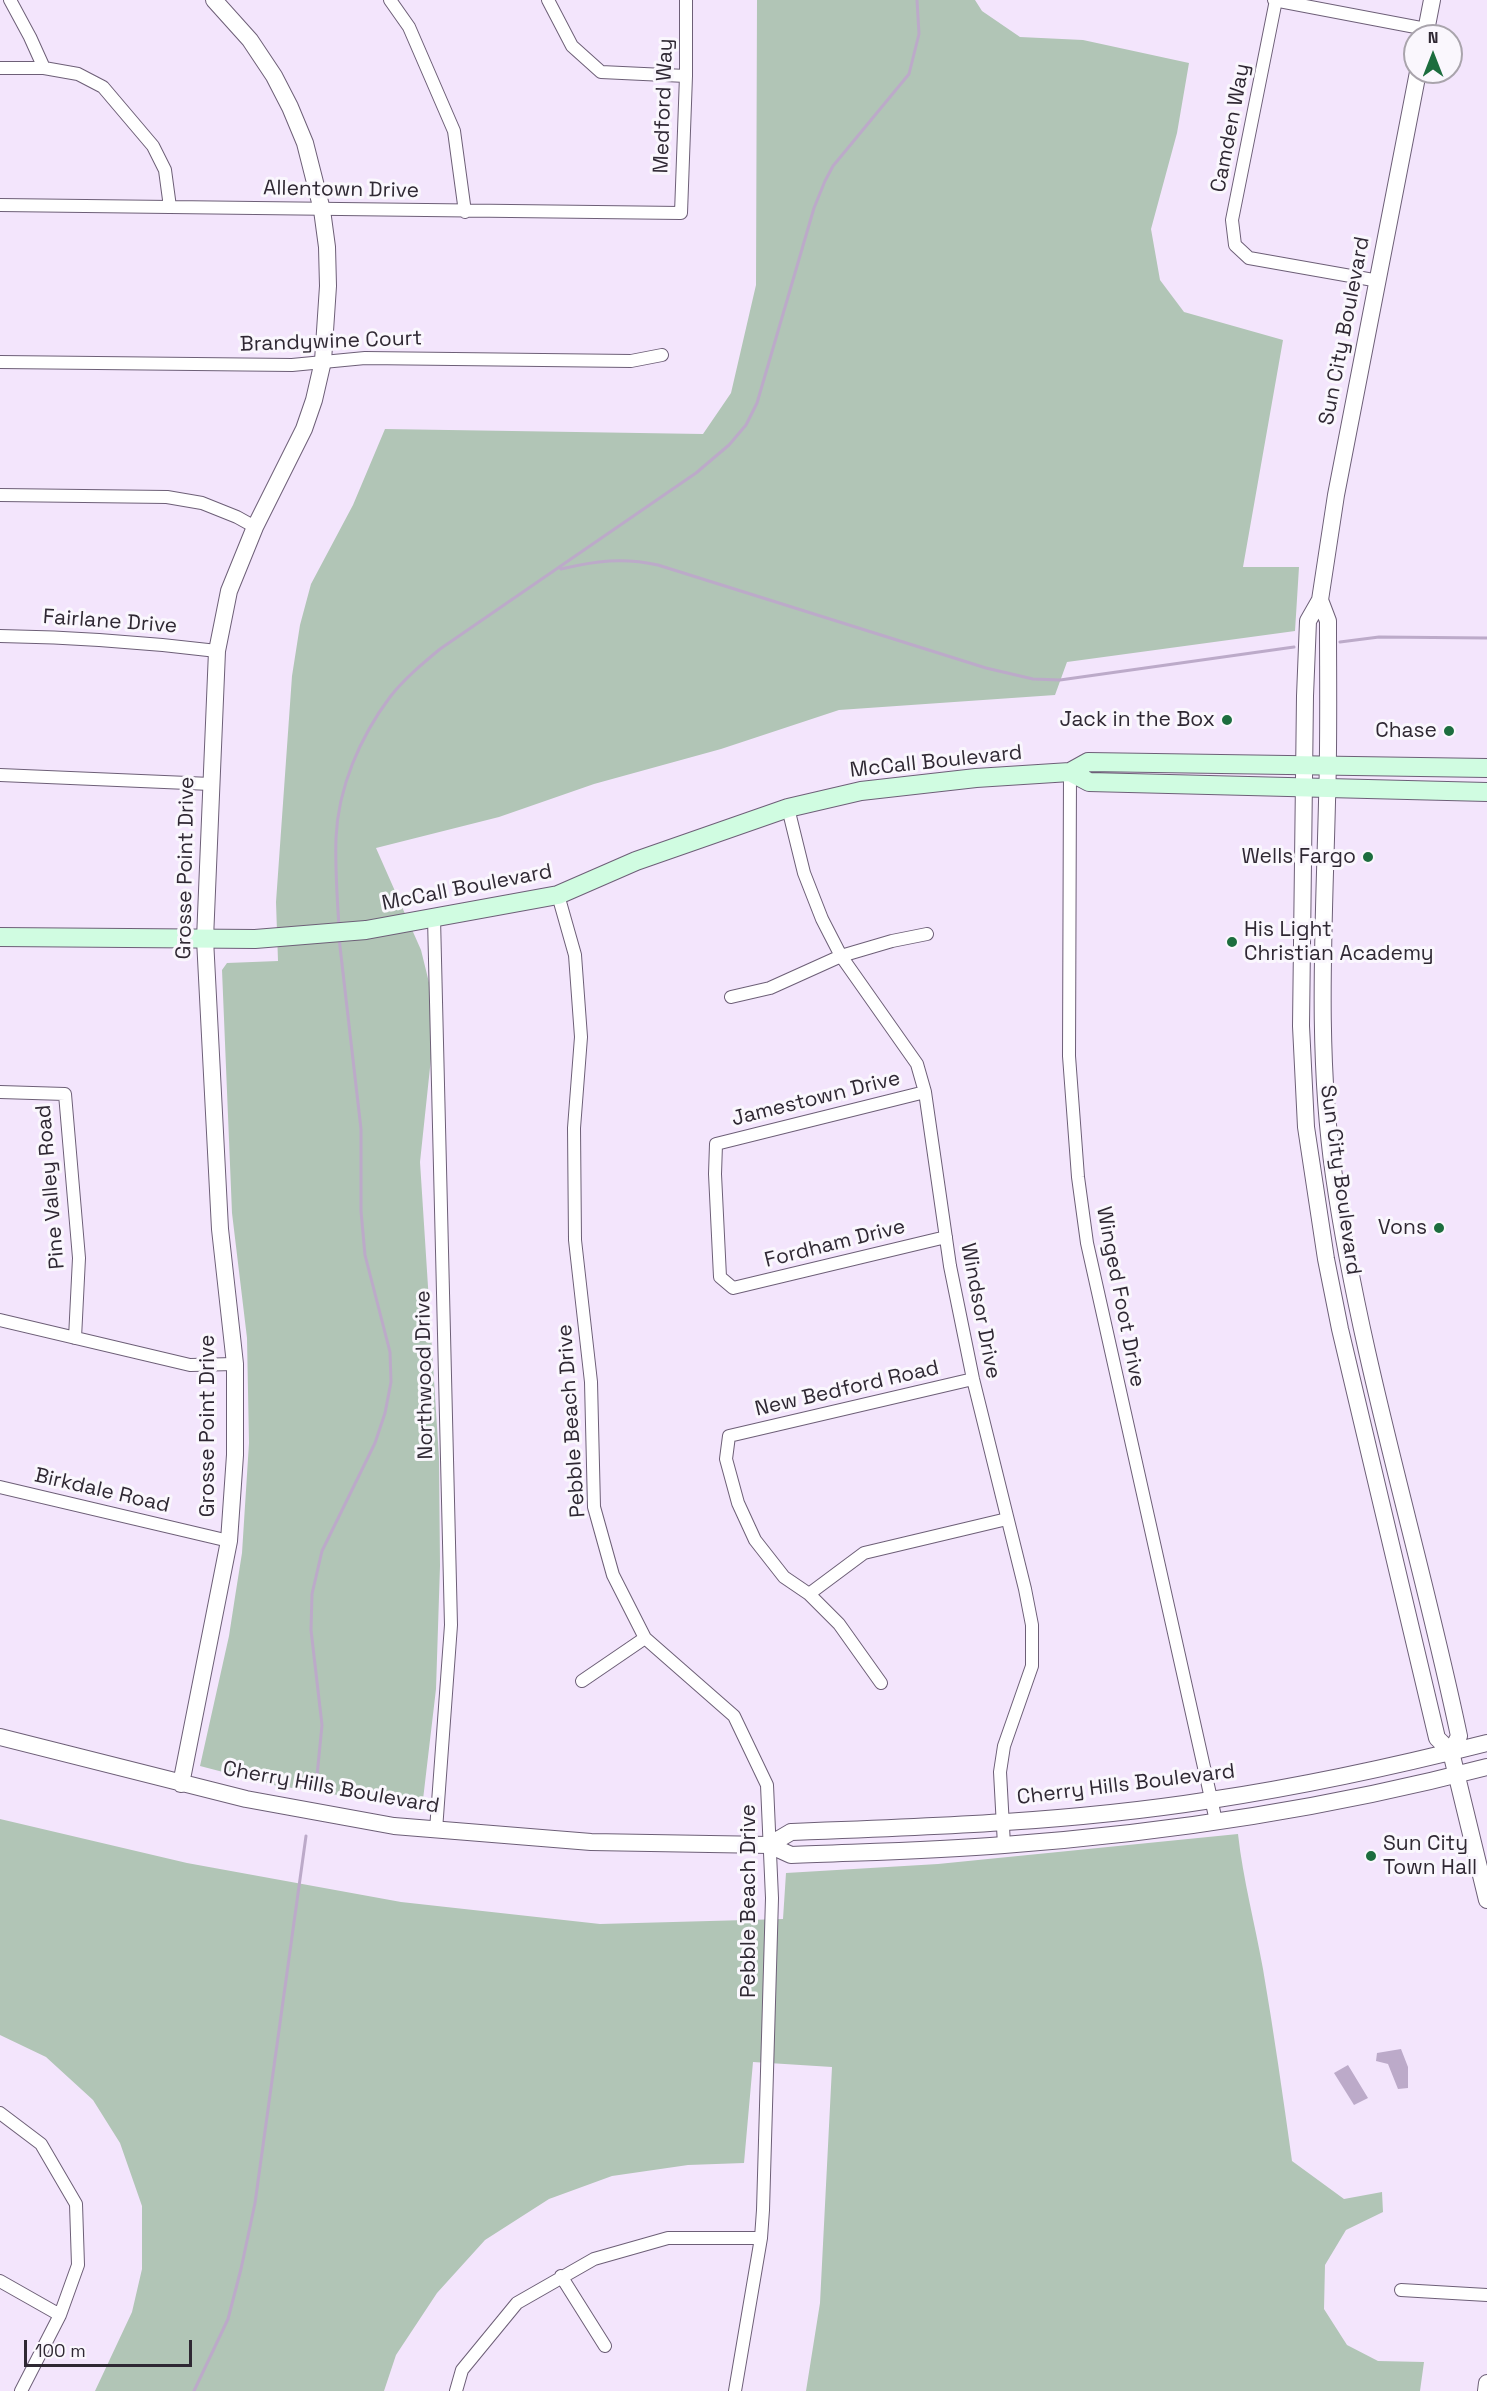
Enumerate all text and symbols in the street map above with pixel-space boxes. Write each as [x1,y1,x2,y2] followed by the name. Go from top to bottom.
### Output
[1403,24,1463,84] north arrow
[1428,27,1438,48] text: N
[649,38,679,174] street label: Medford Way
[1206,61,1256,195] street label: Camden Way
[263,176,419,204] street label: Allentown Drive
[1314,235,1376,427] street label: Sun City Boulevard
[239,326,423,358] street label: Brandywine Court
[42,605,178,639] street label: Fairlane Drive
[1060,707,1215,733] place label: Jack in the Box
[1220,713,1234,727] marker: Jack in the Box
[1375,718,1437,744] place label: Chase
[1442,724,1456,738] marker: Chase
[849,740,1023,784] street label: McCall Boulevard
[172,776,200,960] street label: Grosse Point Drive
[1241,844,1356,870] place label: Wells Fargo
[1361,850,1375,864] marker: Wells Fargo
[380,859,554,917] street label: McCall Boulevard
[1244,917,1434,967] place label: His Light Christian Academy
[1225,935,1239,949] marker: His Light Christian Academy
[729,1066,903,1132] street label: Jamestown Drive
[1314,1083,1366,1277] street label: Sun City Boulevard
[31,1104,71,1270] street label: Pine Valley Road
[1090,1205,1150,1389] street label: Winged Foot Drive
[762,1214,908,1274] street label: Fordham Drive
[1378,1215,1427,1241] place label: Vons
[1432,1221,1446,1235] marker: Vons
[955,1241,1005,1381] street label: Windsor Drive
[411,1290,439,1460] street label: Northwood Drive
[553,1323,591,1519] street label: Pebble Beach Drive
[195,1335,221,1517] street label: Grosse Point Drive
[753,1356,941,1422] street label: New Bedford Road
[32,1463,172,1519] street label: Birkdale Road
[221,1757,441,1819] street label: Cherry Hills Boulevard
[1016,1759,1236,1811] street label: Cherry Hills Boulevard
[736,1804,762,1998] street label: Pebble Beach Drive
[1383,1831,1477,1881] place label: Sun City Town Hall
[1364,1849,1378,1863] marker: Sun City Town Hall
[27,2328,195,2366] scale bar
[35,2339,86,2362] text: 100 m

